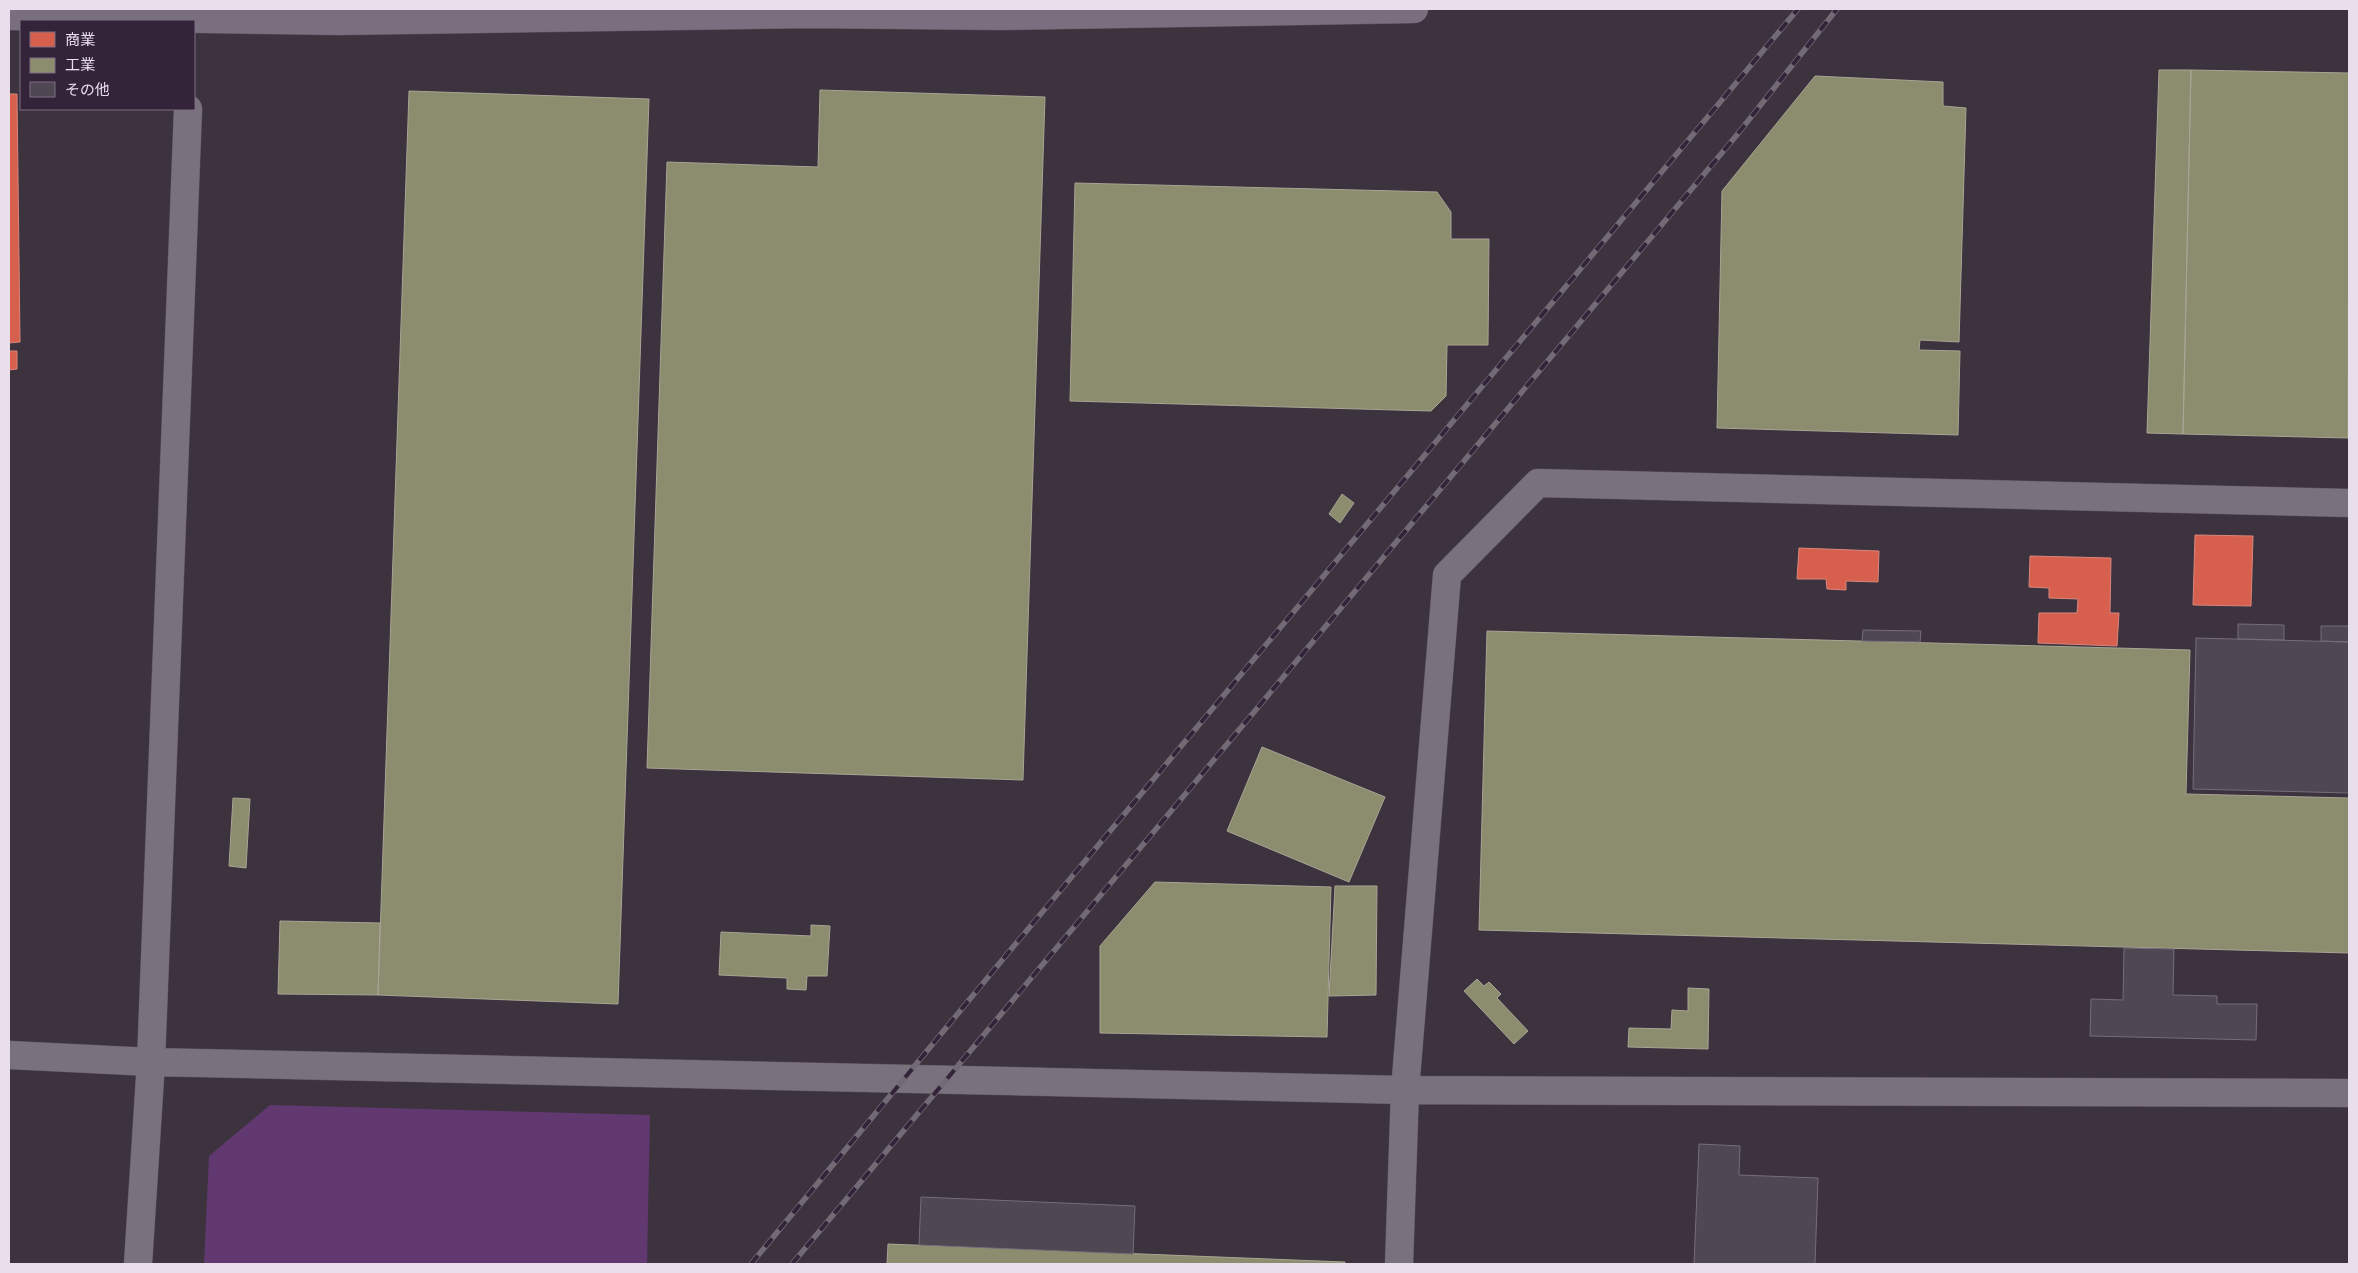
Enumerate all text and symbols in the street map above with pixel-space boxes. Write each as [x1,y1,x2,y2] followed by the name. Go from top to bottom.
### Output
[20,20,195,110] legend
[65,29,95,50] text: 商業
[65,54,95,75] text: 工業
[65,79,110,100] text: その他

